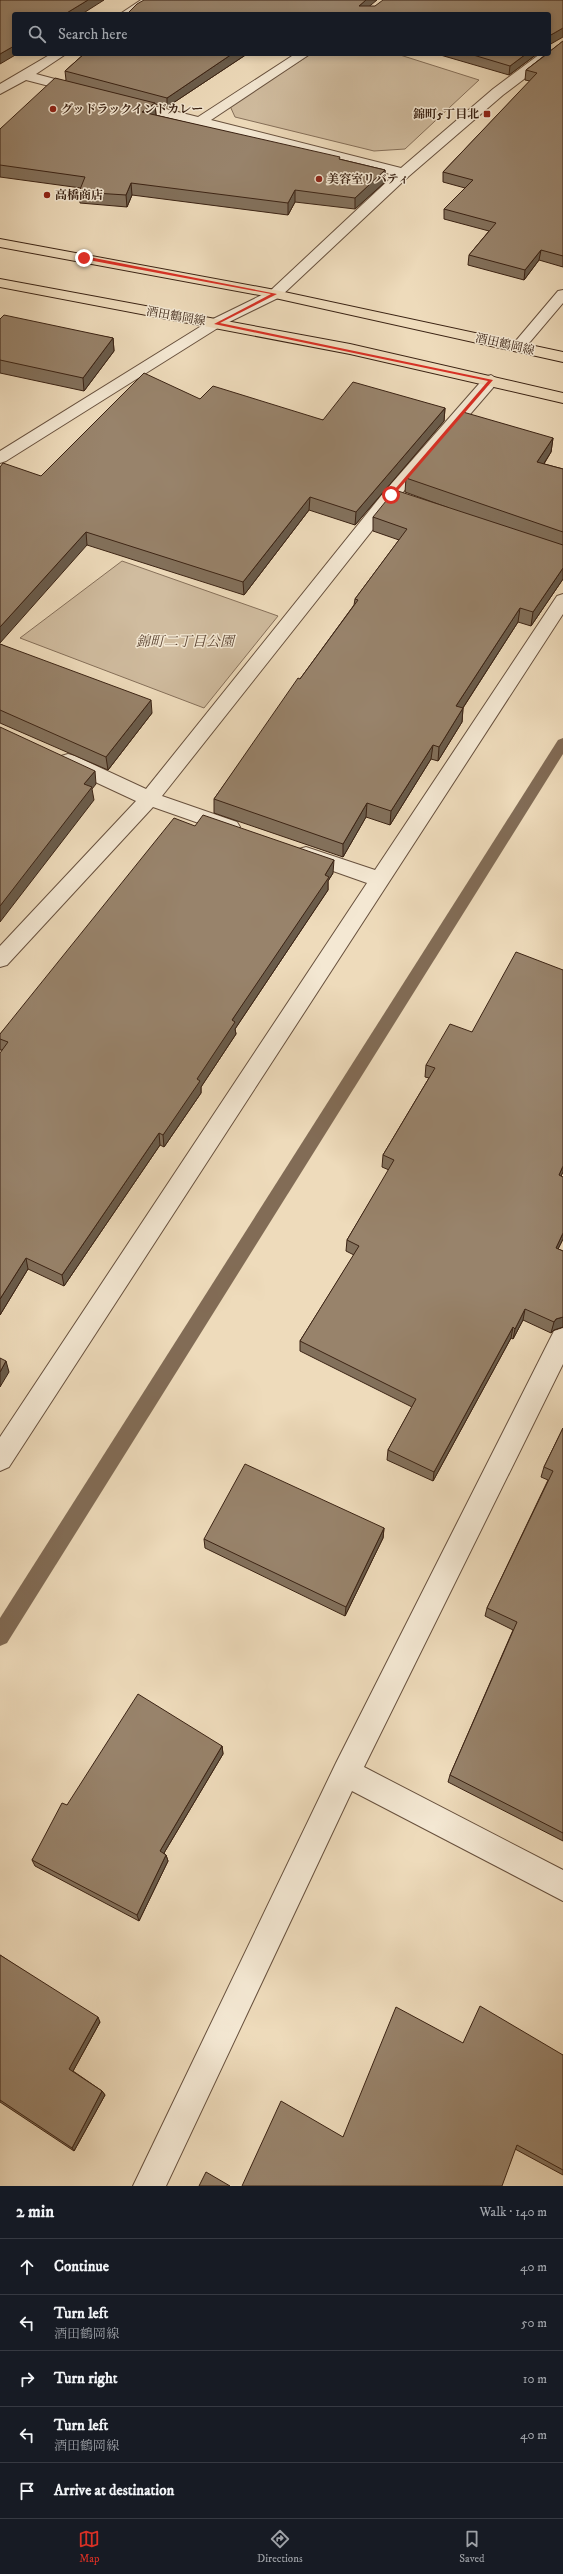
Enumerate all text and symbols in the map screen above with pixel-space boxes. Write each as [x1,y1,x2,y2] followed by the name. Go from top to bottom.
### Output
[12,12,551,56] search box
[26,23,48,45] icon: search
[58,25,127,44] text: Search here
[61,102,203,117] place label: グッドラックインドカレー
[48,104,58,114] marker: グッドラックインドカレー
[413,107,479,122] place label: 錦町5丁目北
[482,109,492,119] marker: 錦町5丁目北
[327,172,410,187] place label: 美容室リバティ
[314,174,324,184] marker: 美容室リバティ
[55,188,103,203] place label: 高橋商店
[42,190,52,200] marker: 高橋商店
[75,249,93,267] route end
[145,304,207,329] street label: 酒田鶴岡線
[474,330,536,359] street label: 酒田鶴岡線
[382,486,400,504] route start
[136,633,236,651] park label: 錦町二丁目公園
[16,2201,54,2223] text: 2 min
[479,2204,547,2220] text: Walk · 140 m
[16,2256,38,2278] icon: ahead
[54,2257,109,2276] text: Continue
[520,2259,547,2275] text: 40 m
[54,2304,108,2323] text: Turn left
[16,2312,38,2334] icon: left
[521,2315,547,2331] text: 50 m
[54,2326,119,2342] text: 酒田鶴岡線
[16,2368,38,2390] icon: right
[54,2369,117,2388] text: Turn right
[523,2371,547,2387] text: 10 m
[54,2416,108,2435] text: Turn left
[16,2424,38,2446] icon: left
[520,2427,547,2443] text: 40 m
[54,2438,119,2454] text: 酒田鶴岡線
[16,2480,38,2502] icon: arrive
[54,2481,174,2500] text: Arrive at destination
[78,2528,100,2566] tab: Map
[257,2528,303,2566] tab: Directions
[459,2528,485,2566] tab: Saved

